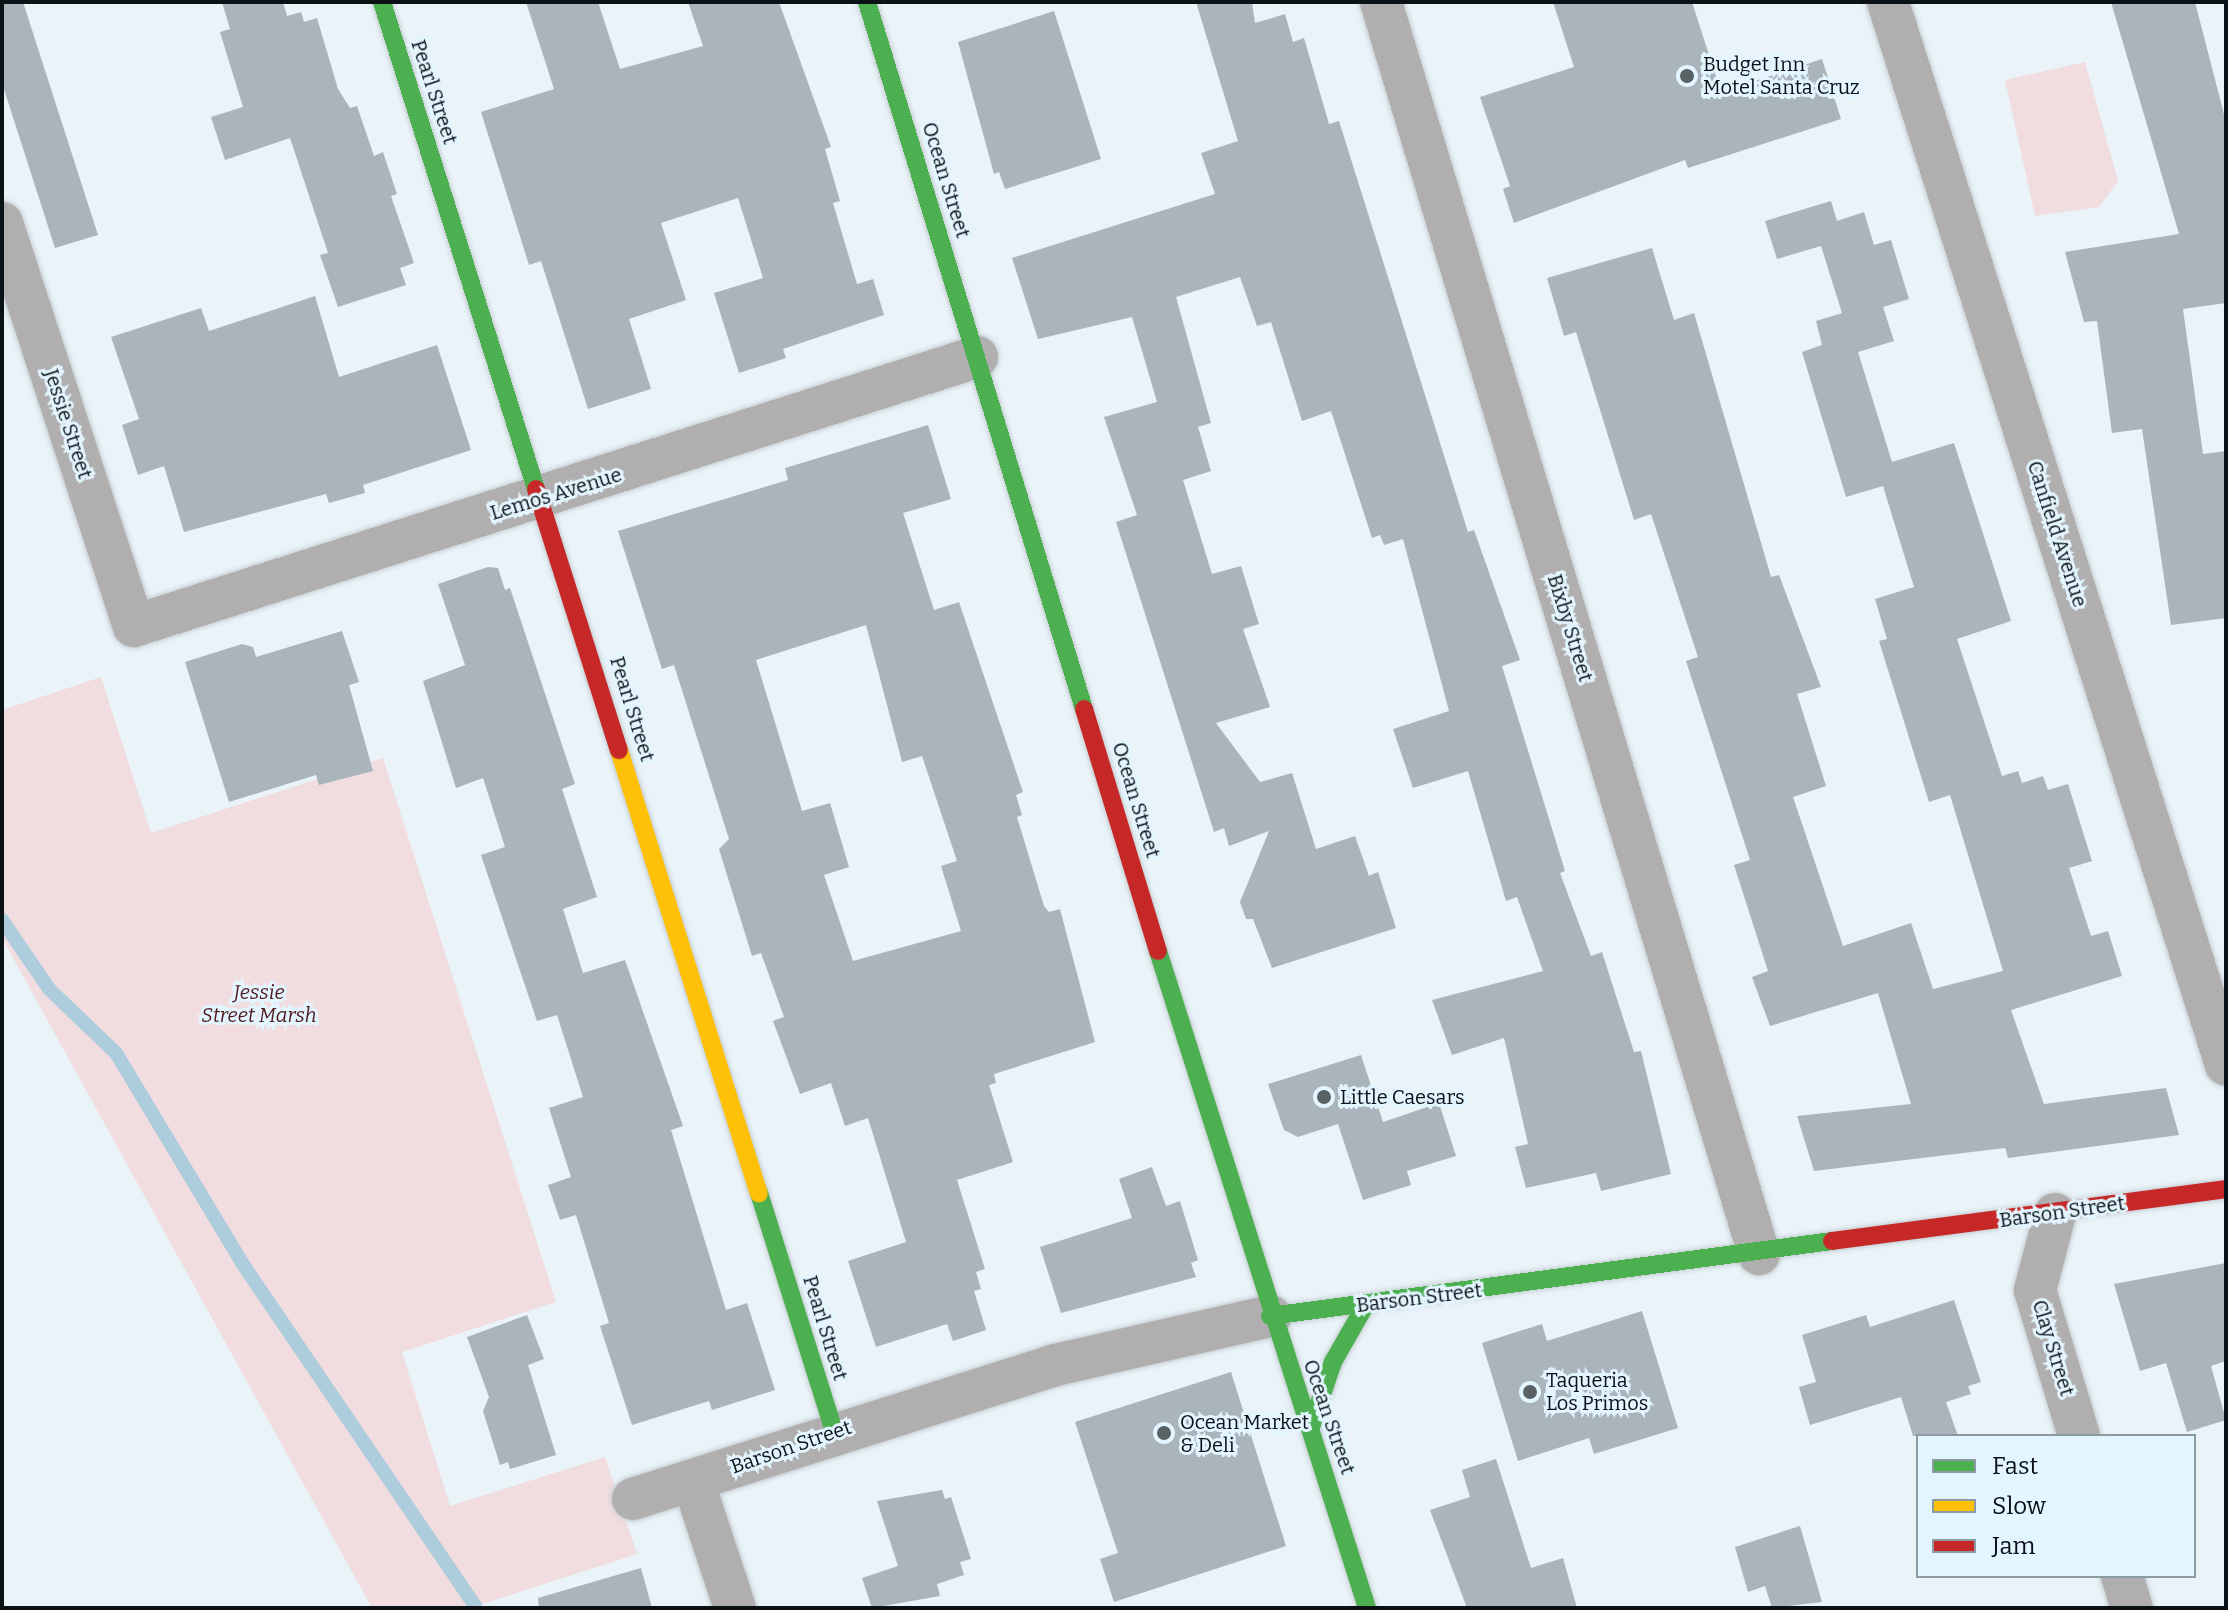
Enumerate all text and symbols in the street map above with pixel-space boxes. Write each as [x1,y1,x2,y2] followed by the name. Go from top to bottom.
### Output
[406,37,462,147] street label: Pearl Street
[1703,52,1860,99] place label: Budget Inn Motel Santa Cruz
[1678,67,1696,85] marker: Budget Inn Motel Santa Cruz
[917,119,975,241] street label: Ocean Street
[39,366,97,482] street label: Jessie Street
[2022,458,2092,610] street label: Canfield Avenue
[487,463,625,525] street label: Lemos Avenue
[1542,571,1598,685] street label: Bixby Street
[605,654,659,764] street label: Pearl Street
[1107,739,1165,861] street label: Ocean Street
[201,980,317,1027] park label: Jessie Street Marsh
[1340,1085,1465,1109] place label: Little Caesars
[1315,1088,1333,1106] marker: Little Caesars
[1998,1191,2126,1233] street label: Barson Street
[798,1273,852,1383] street label: Pearl Street
[1355,1278,1483,1318] street label: Barson Street
[2027,1297,2079,1399] street label: Clay Street
[1298,1357,1360,1477] street label: Ocean Street
[1546,1368,1648,1415] place label: Taqueria Los Primos
[1521,1383,1539,1401] marker: Taqueria Los Primos
[1180,1410,1309,1457] place label: Ocean Market & Deli
[727,1415,855,1479] street label: Barson Street
[1155,1424,1173,1442] marker: Ocean Market & Deli
[1916,1434,2196,1578] legend
[1992,1452,2038,1480] text: Fast
[1992,1492,2046,1520] text: Slow
[1992,1532,2035,1560] text: Jam

